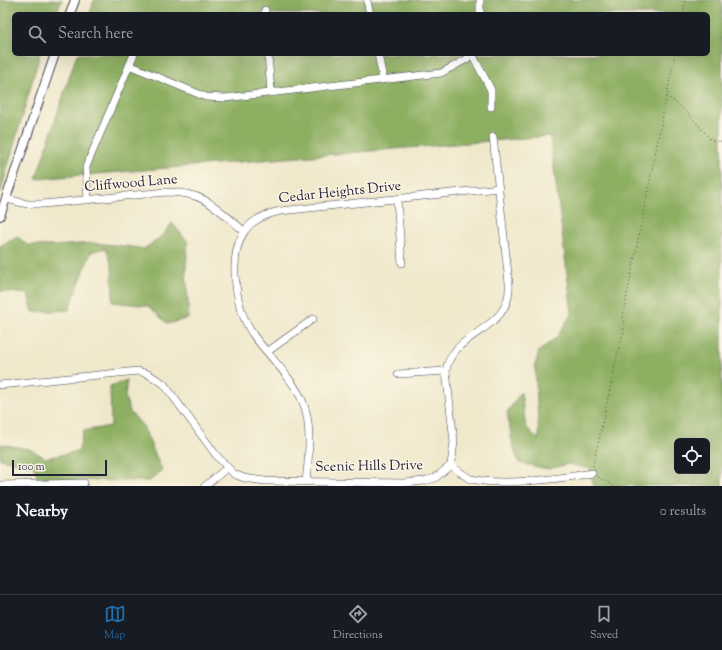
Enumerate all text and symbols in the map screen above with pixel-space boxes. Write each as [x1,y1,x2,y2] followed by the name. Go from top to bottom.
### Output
[12,12,710,56] search box
[26,23,48,45] icon: search
[58,24,133,45] text: Search here
[84,170,178,198] street label: Cliffwood Lane
[278,177,402,209] street label: Cedar Heights Drive
[674,438,710,474] map controls
[674,438,710,474] button: locate
[315,456,423,478] street label: Scenic Hills Drive
[12,458,107,477] scale bar
[18,459,45,475] text: 100 m
[16,500,68,524] text: Nearby
[660,503,706,521] text: 0 results
[104,603,126,643] tab: Map
[333,603,383,643] tab: Directions
[590,603,618,643] tab: Saved

